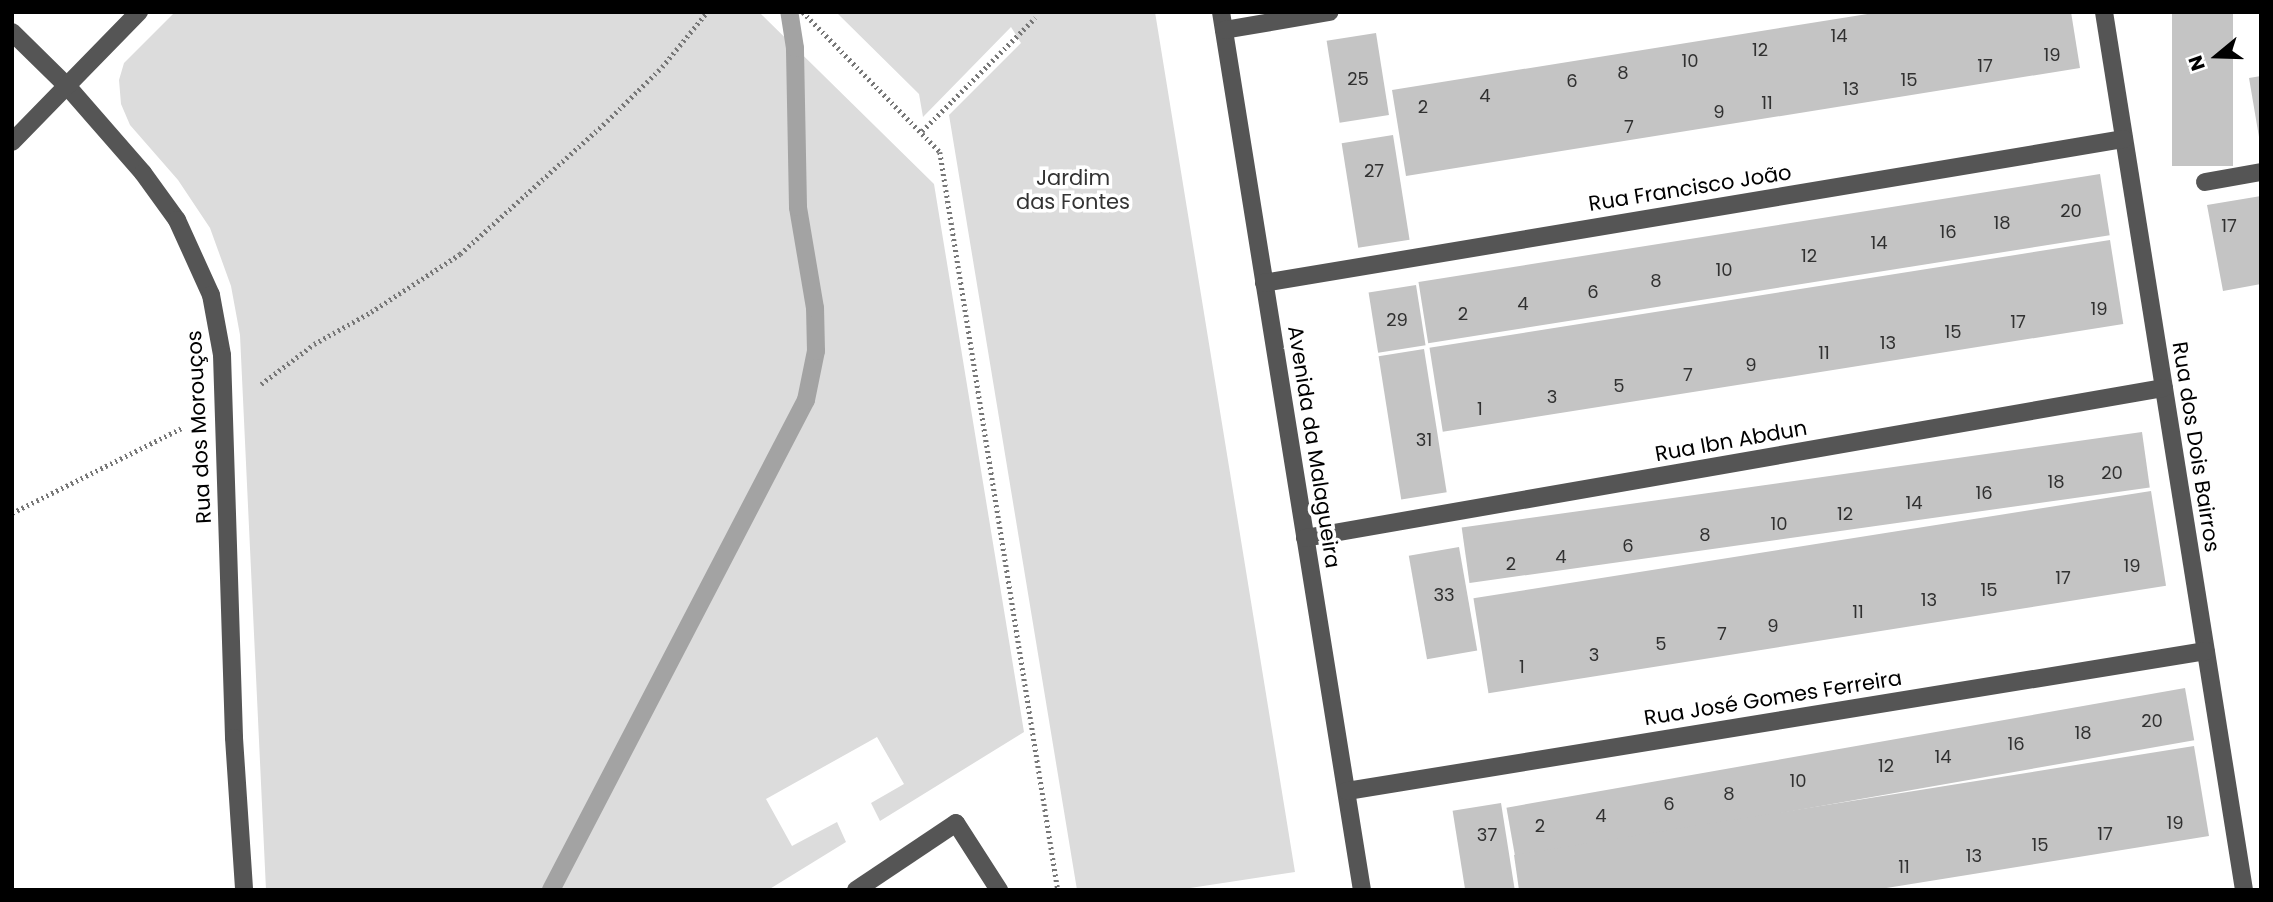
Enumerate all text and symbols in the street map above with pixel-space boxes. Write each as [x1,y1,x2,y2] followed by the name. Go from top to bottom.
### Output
[2182,21,2252,91] north arrow
[1830,25,1848,47] house number: 14
[1752,39,1768,61] house number: 12
[2043,44,2061,66] house number: 19
[1681,50,1699,72] house number: 10
[2182,52,2212,74] text: N
[1977,55,1993,77] house number: 17
[1617,62,1629,84] house number: 8
[1347,68,1369,90] house number: 25
[1900,69,1918,91] house number: 15
[1566,70,1578,92] house number: 6
[1843,78,1859,100] house number: 13
[1479,85,1491,107] house number: 4
[1761,92,1773,114] house number: 11
[1418,96,1428,118] house number: 2
[1713,101,1725,123] house number: 9
[1624,116,1634,138] house number: 7
[1364,160,1384,182] house number: 27
[1587,160,1793,216] street label: Rua Francisco João
[1016,165,1130,215] park label: Jardim das Fontes
[2060,200,2082,222] house number: 20
[1993,212,2011,234] house number: 18
[2221,215,2237,237] house number: 17
[1939,221,1957,243] house number: 16
[1870,232,1888,254] house number: 14
[1801,245,1817,267] house number: 12
[1715,259,1733,281] house number: 10
[1650,270,1662,292] house number: 8
[1587,281,1599,303] house number: 6
[1517,293,1529,315] house number: 4
[2090,298,2108,320] house number: 19
[1458,303,1468,325] house number: 2
[1386,309,1408,331] house number: 29
[2010,311,2026,333] house number: 17
[1944,321,1962,343] house number: 15
[1282,324,1346,570] street label: Avenida da Malagueira
[181,330,217,524] street label: Rua dos Morouços
[1880,332,1896,354] house number: 13
[2167,340,2225,554] street label: Rua dos Dois Bairros
[1818,342,1830,364] house number: 11
[1745,354,1757,376] house number: 9
[1683,364,1693,386] house number: 7
[1613,375,1625,397] house number: 5
[1547,386,1557,408] house number: 3
[1477,398,1483,420] house number: 1
[1653,415,1809,467] street label: Rua Ibn Abdun
[1416,429,1432,451] house number: 31
[2101,462,2123,484] house number: 20
[2047,471,2065,493] house number: 18
[1975,482,1993,504] house number: 16
[1905,492,1923,514] house number: 14
[1837,503,1853,525] house number: 12
[1770,513,1788,535] house number: 10
[1699,524,1711,546] house number: 8
[1622,535,1634,557] house number: 6
[1555,546,1567,568] house number: 4
[1506,553,1516,575] house number: 2
[2123,555,2141,577] house number: 19
[2055,567,2071,589] house number: 17
[1980,579,1998,601] house number: 15
[1433,584,1455,606] house number: 33
[1921,589,1937,611] house number: 13
[1852,601,1864,623] house number: 11
[1767,615,1779,637] house number: 9
[1717,623,1727,645] house number: 7
[1655,633,1667,655] house number: 5
[1589,644,1599,666] house number: 3
[1519,656,1525,678] house number: 1
[1642,665,1904,731] street label: Rua José Gomes Ferreira
[2141,710,2163,732] house number: 20
[2074,722,2092,744] house number: 18
[2007,733,2025,755] house number: 16
[1934,746,1952,768] house number: 14
[1878,755,1894,777] house number: 12
[1789,770,1807,792] house number: 10
[1723,783,1735,805] house number: 8
[1663,793,1675,815] house number: 6
[1595,805,1607,827] house number: 4
[2166,812,2184,834] house number: 19
[1535,815,1545,837] house number: 2
[2097,823,2113,845] house number: 17
[1477,824,1497,846] house number: 37
[2031,834,2049,856] house number: 15
[1966,845,1982,867] house number: 13
[1898,856,1910,878] house number: 11

